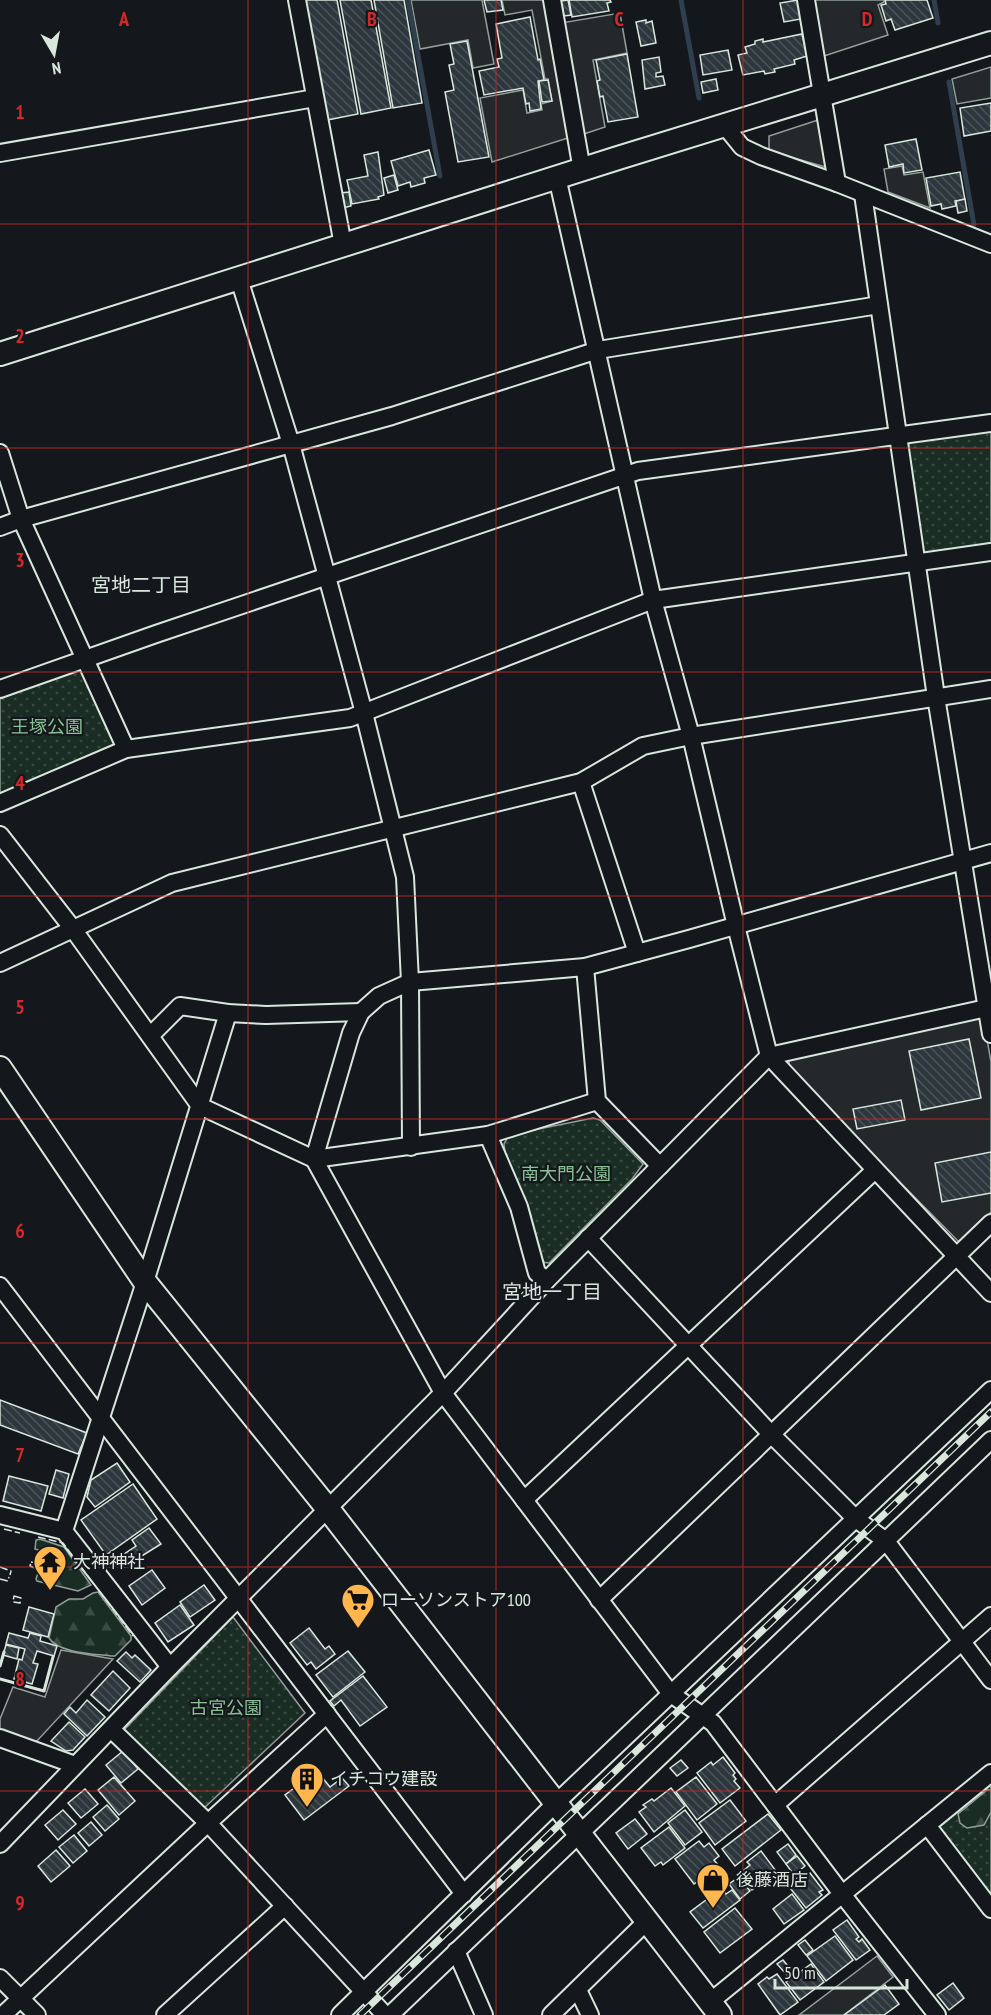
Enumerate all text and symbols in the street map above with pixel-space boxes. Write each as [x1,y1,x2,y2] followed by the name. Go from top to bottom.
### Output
[118,6,130,32] text: A
[367,6,377,32] text: B
[614,6,624,32] text: C
[862,6,873,32] text: D
[24,24,84,84] north arrow
[51,58,63,79] text: N
[15,99,25,125] text: 1
[15,323,25,349] text: 2
[15,547,25,573] text: 3
[91,572,191,598] district label: 宮地二丁目
[11,715,83,738] park label: 王塚公園
[15,770,25,796] text: 4
[15,994,25,1020] text: 5
[521,1162,611,1185] park label: 南大門公園
[15,1218,25,1244] text: 6
[502,1279,602,1305] district label: 宮地一丁目
[15,1442,25,1468] text: 7
[32,1544,68,1591] temple icon: 大神神社
[73,1550,145,1573] place label: 大神神社
[340,1582,376,1629] supermarket icon: ローソンストア100
[381,1588,531,1611] place label: ローソンストア100
[15,1666,25,1692] text: 8
[190,1696,262,1719] park label: 古宮公園
[289,1761,325,1808] building icon: イチコウ建設
[330,1767,437,1790] place label: イチコウ建設
[695,1862,731,1909] shop icon: 後藤酒店
[736,1868,808,1891] place label: 後藤酒店
[15,1890,25,1916] text: 9
[775,1952,907,1990] scale bar
[784,1961,816,1984] text: 50 m

